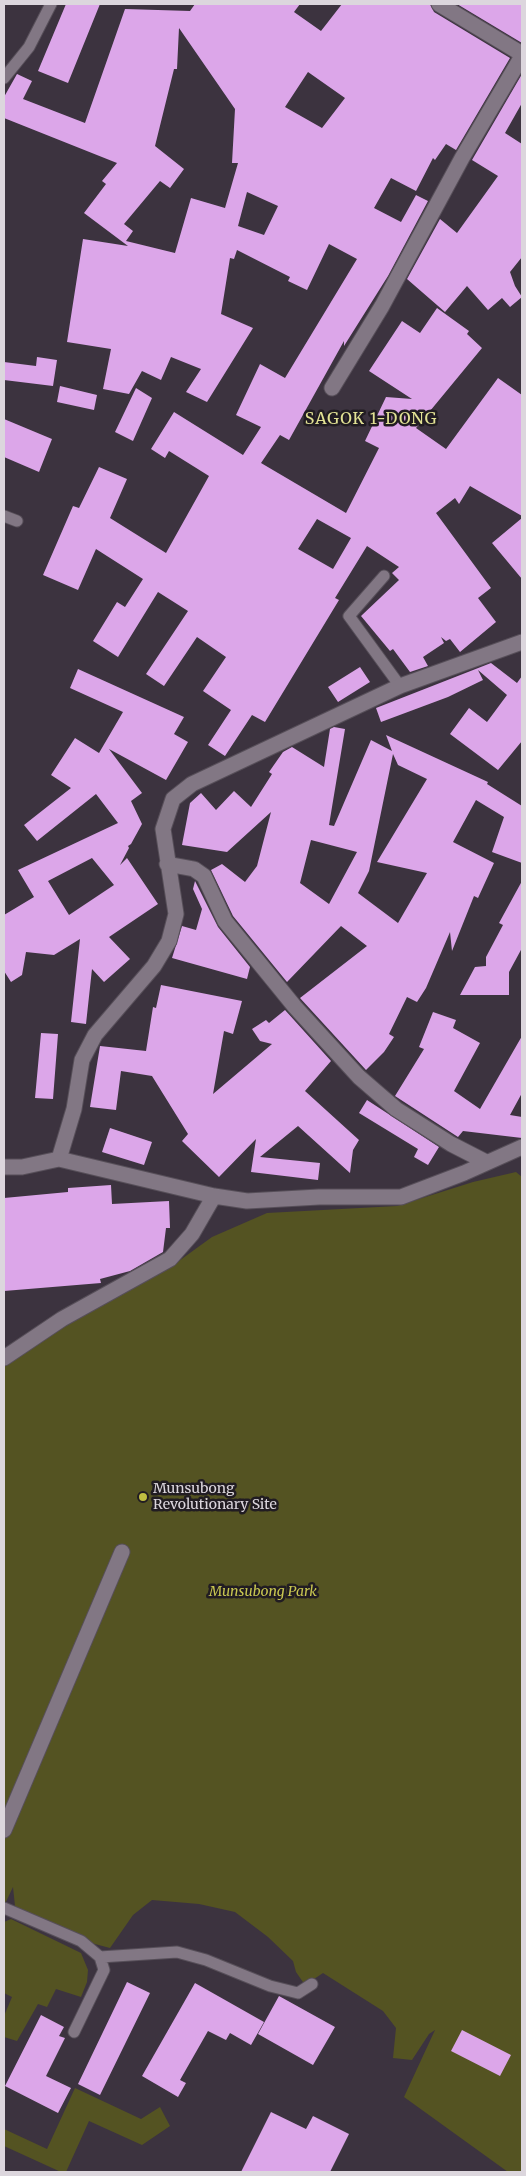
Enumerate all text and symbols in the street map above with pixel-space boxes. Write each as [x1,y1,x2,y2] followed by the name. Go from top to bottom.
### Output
[303,409,439,429] district label: SAGOK 1-DONG
[153,1481,277,1514] place label: Munsubong Revolutionary Site
[137,1491,149,1503] marker: Munsubong Revolutionary Site
[209,1584,317,1600] park label: Munsubong Park

